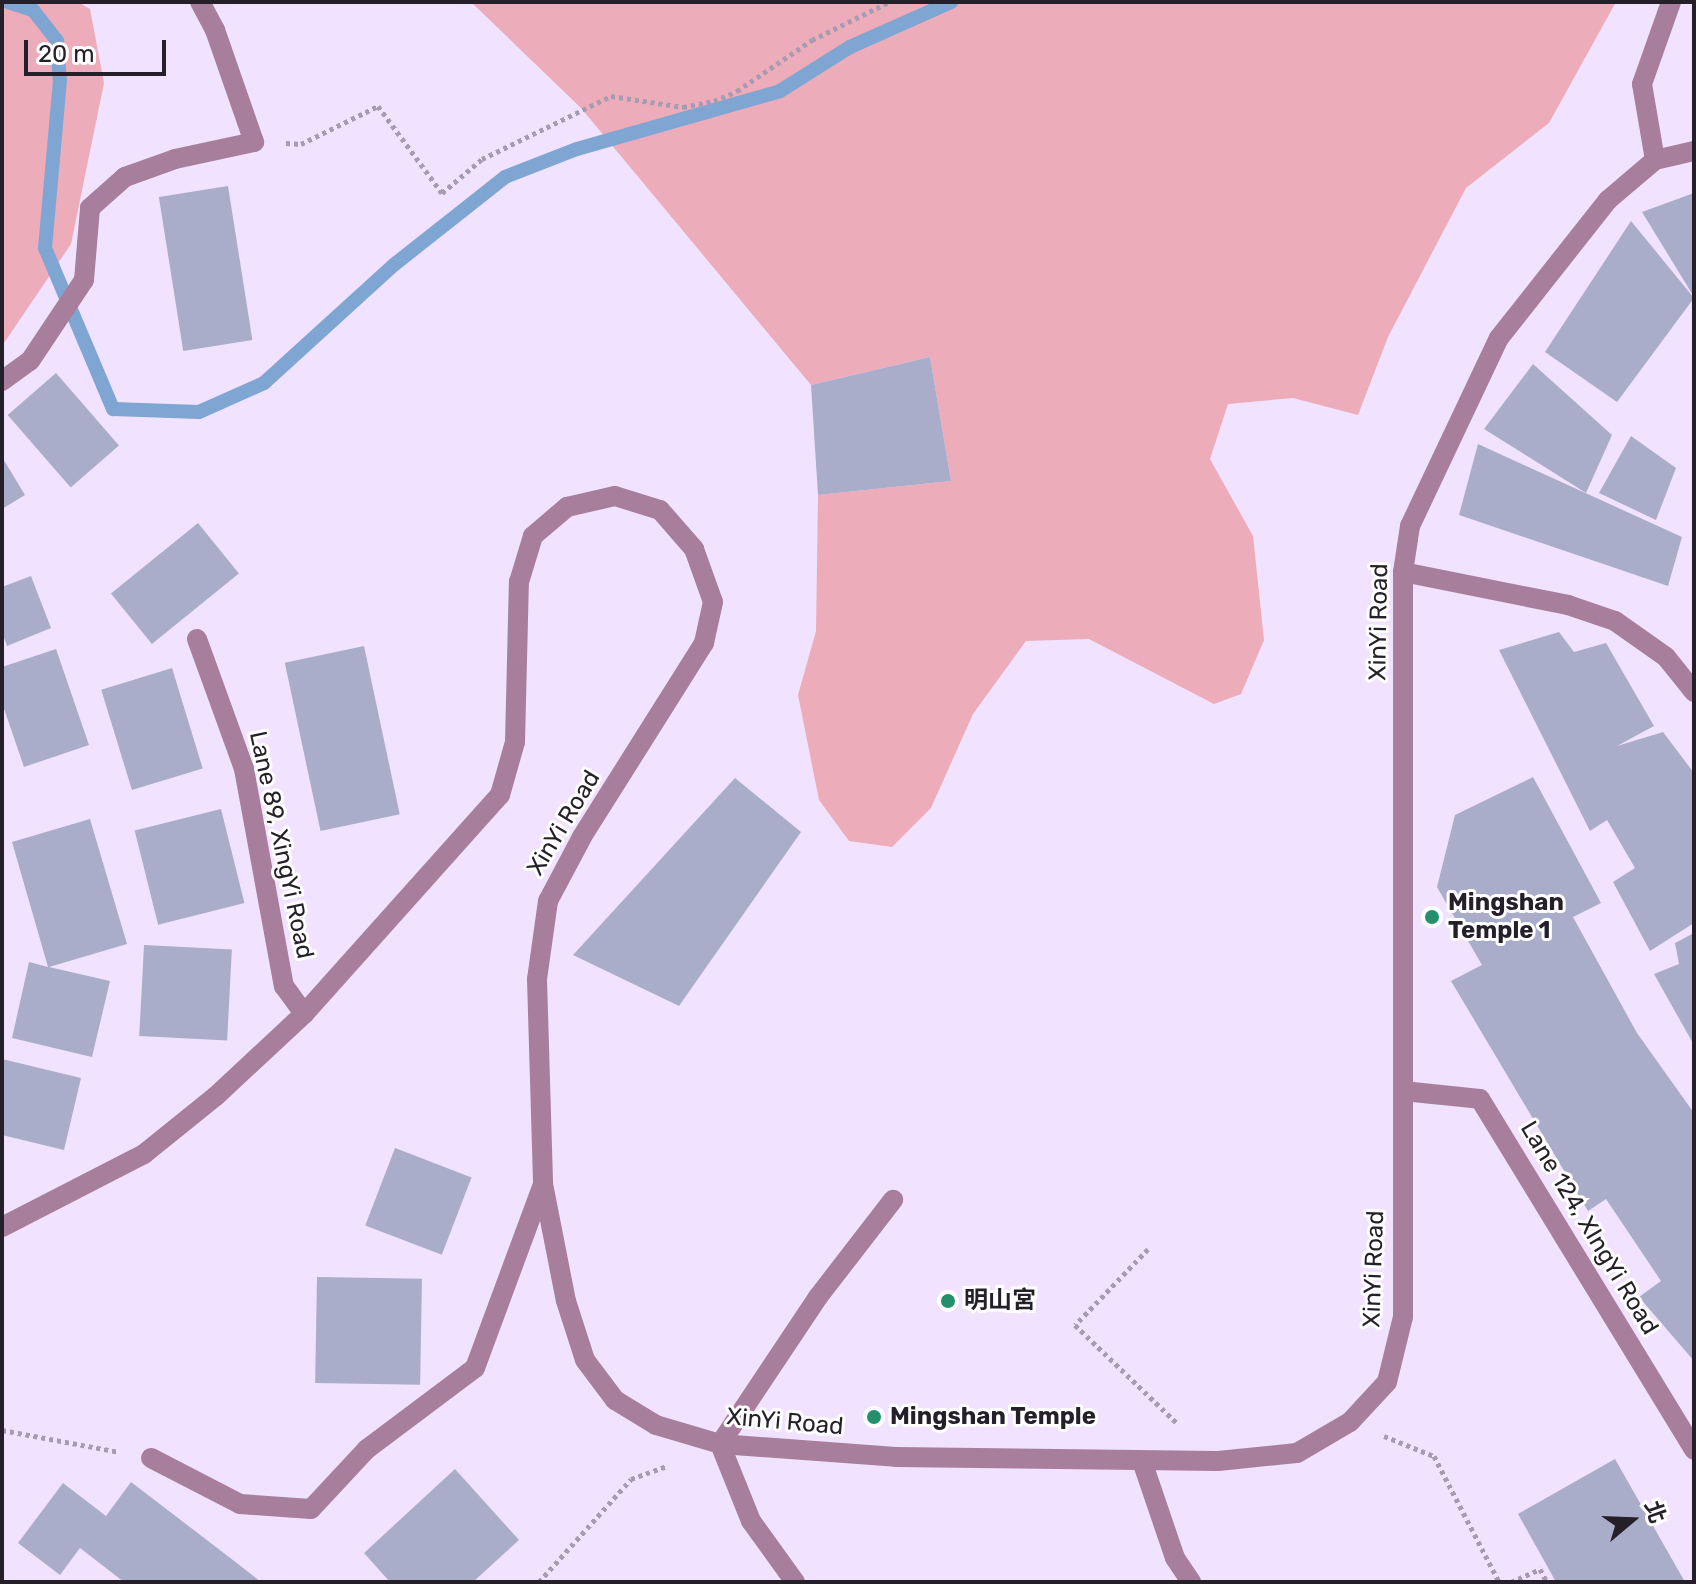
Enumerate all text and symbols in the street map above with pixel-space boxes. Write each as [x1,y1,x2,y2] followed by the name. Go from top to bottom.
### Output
[28,24,170,74] scale bar
[38,40,95,68] text: 20 m
[1364,563,1394,681] street label: XinYi Road
[243,728,319,962] street label: Lane 89, XingYi Road
[521,765,607,881] street label: XinYi Road
[1448,889,1564,945] place label: Mingshan Temple 1
[1423,908,1441,926] marker: Mingshan Temple 1
[1514,1116,1664,1340] street label: Lane 124, XIngYi Road
[1358,1210,1390,1328] street label: XinYi Road
[964,1287,1036,1315] place label: 明山宮
[939,1292,957,1310] marker: 明山宮
[725,1403,845,1441] street label: XinYi Road
[890,1403,1096,1431] place label: Mingshan Temple
[865,1408,883,1426] marker: Mingshan Temple
[1592,1480,1672,1560] north arrow
[1639,1497,1672,1527] text: 北

